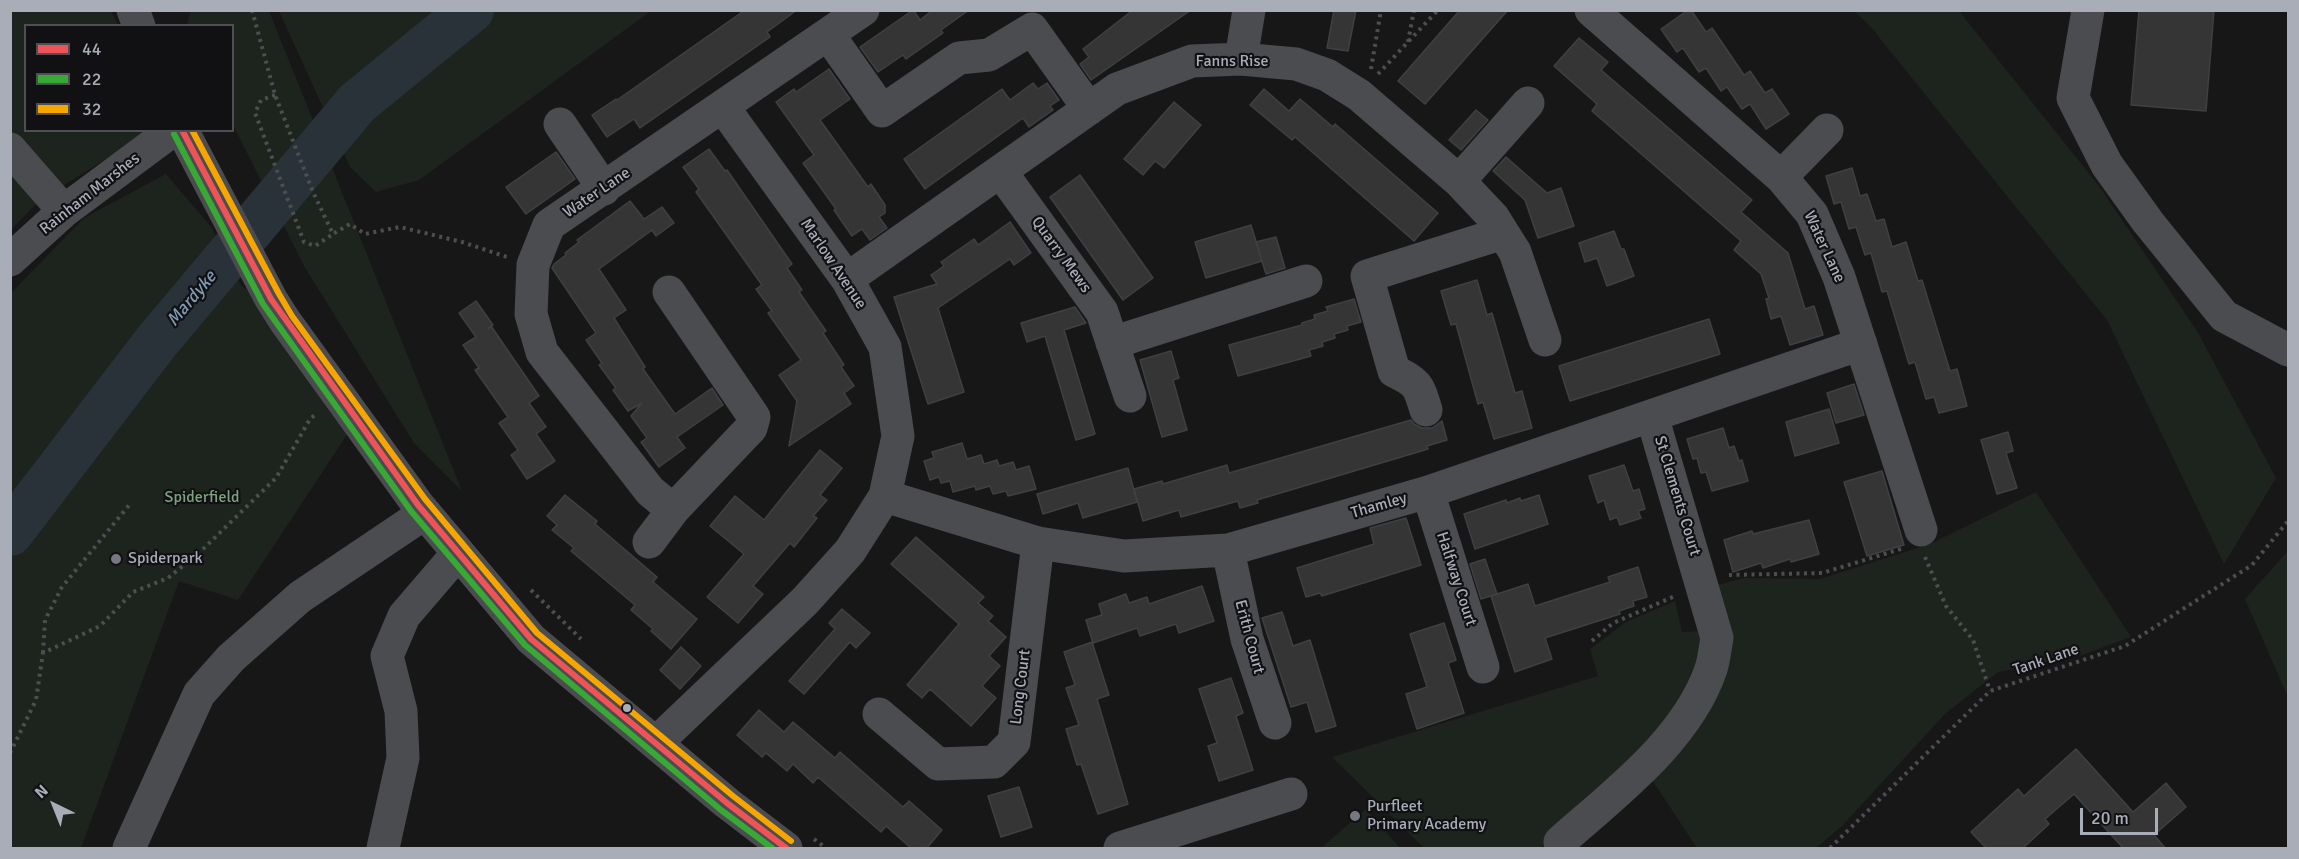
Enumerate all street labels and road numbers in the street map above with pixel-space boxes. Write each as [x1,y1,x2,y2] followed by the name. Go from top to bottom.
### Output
[1196,52,1268,72] street label: Fanns Rise
[36,149,144,239] street label: Rainham Marshes
[560,164,634,222] street label: Water Lane
[1799,208,1849,286] street label: Water Lane
[1027,213,1095,297] street label: Quarry Mews
[796,215,870,313] street label: Marlow Avenue
[1650,434,1704,558] street label: St Clements Court
[1349,489,1409,523] street label: Thamley
[1432,529,1480,629] street label: Halfway Court
[1230,598,1268,676] street label: Erith Court
[2011,640,2081,680] street label: Tank Lane
[1007,648,1035,726] street label: Long Court

